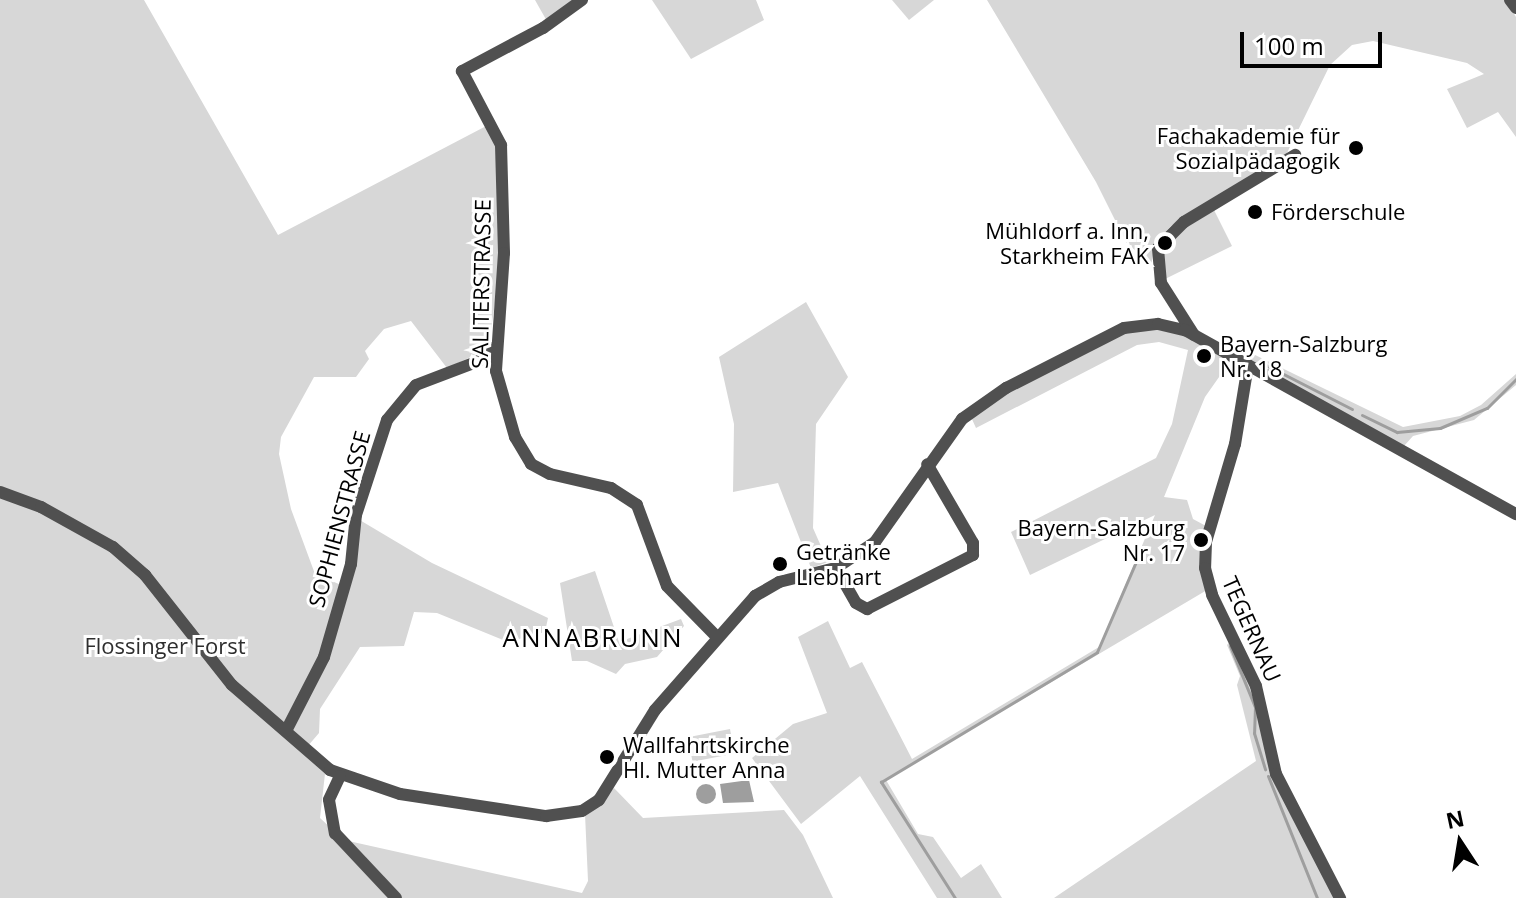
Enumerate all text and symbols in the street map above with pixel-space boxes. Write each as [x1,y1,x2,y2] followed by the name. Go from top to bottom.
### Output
[1244,16,1386,66] scale bar
[1254,29,1324,62] text: 100 m
[1157,122,1340,174] place label: Fachakademie für Sozialpädagogik
[1347,139,1365,157] marker: Fachakademie für Sozialpädagogik
[466,199,496,369] street label: SALITERSTRASSE
[1271,199,1405,225] place label: Förderschule
[1246,203,1264,221] marker: Förderschule
[985,217,1149,268] place label: Mühldorf a. Inn, Starkheim FAK
[1156,234,1174,252] marker: Mühldorf a. Inn, Starkheim FAK
[1220,330,1387,382] place label: Bayern-Salzburg Nr. 18
[1195,347,1213,365] marker: Bayern-Salzburg Nr. 18
[303,428,375,610] street label: SOPHIENSTRASSE
[1018,514,1185,566] place label: Bayern-Salzburg Nr. 17
[1192,531,1210,549] marker: Bayern-Salzburg Nr. 17
[796,538,891,590] place label: Getränke Liebhart
[771,555,789,573] marker: Getränke Liebhart
[1217,572,1287,686] street label: TEGERNAU
[503,622,683,654] district label: ANNABRUNN
[84,633,246,659] park label: Flossinger Forst
[623,731,790,782] place label: Wallfahrtskirche Hl. Mutter Anna
[598,748,616,766] marker: Wallfahrtskirche Hl. Mutter Anna
[1420,802,1500,882] north arrow
[1443,802,1467,835] text: N

